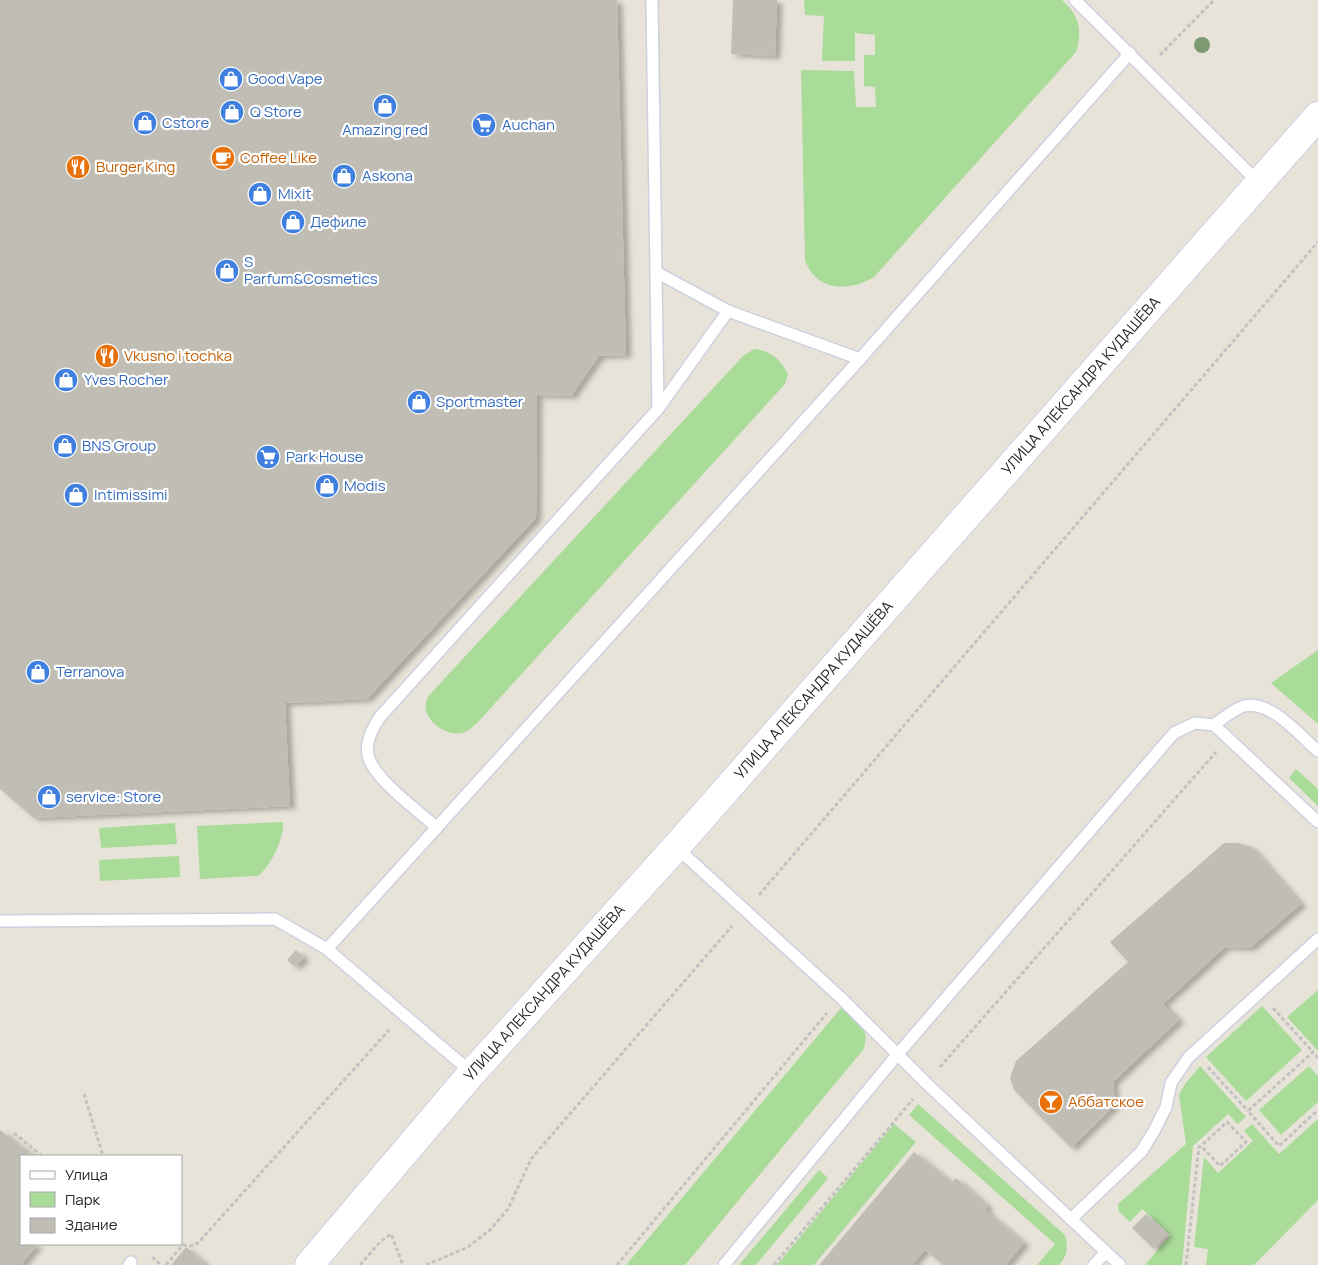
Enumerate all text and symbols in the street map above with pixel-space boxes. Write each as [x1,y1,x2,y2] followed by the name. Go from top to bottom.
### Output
[218,66,244,92] shop icon: Good Vape
[248,68,323,89] place label: Good Vape
[372,93,398,119] shop icon: Amazing red
[219,99,245,125] shop icon: Q Store
[250,101,302,122] place label: Q Store
[132,110,158,136] shop icon: Cstore
[162,112,209,133] place label: Cstore
[471,112,497,138] supermarket icon: Auchan
[502,114,555,135] place label: Auchan
[342,119,428,140] place label: Amazing red
[210,145,236,171] cafe icon: Coffee Like
[240,147,317,168] place label: Coffee Like
[65,154,91,180] restaurant icon: Burger King
[96,156,175,177] place label: Burger King
[331,163,357,189] shop icon: Askona
[362,165,413,186] place label: Askona
[247,181,273,207] shop icon: Mixit
[278,183,312,204] place label: Mixit
[280,209,306,235] shop icon: Дефиле
[310,211,367,232] place label: Дефиле
[244,251,378,289] place label: S Parfum&Cosmetics
[214,258,240,284] shop icon: S Parfum&Cosmetics
[996,291,1165,479] street label: УЛИЦА АЛЕКСАНДРА КУДАШЁВА
[94,343,120,369] restaurant icon: Vkusno i tochka
[124,345,232,366] place label: Vkusno i tochka
[53,367,79,393] shop icon: Yves Rocher
[84,369,169,390] place label: Yves Rocher
[406,389,432,415] shop icon: Sportmaster
[436,391,524,412] place label: Sportmaster
[52,433,78,459] shop icon: BNS Group
[82,435,156,456] place label: BNS Group
[255,444,281,470] supermarket icon: Park House
[286,446,364,467] place label: Park House
[314,473,340,499] shop icon: Modis
[344,475,386,496] place label: Modis
[63,482,89,508] shop icon: Intimissimi
[94,484,168,505] place label: Intimissimi
[729,596,898,784] street label: УЛИЦА АЛЕКСАНДРА КУДАШЁВА
[25,659,51,685] shop icon: Terranova
[56,661,124,682] place label: Terranova
[36,784,62,810] shop icon: service: Store
[66,786,162,807] place label: service: Store
[459,899,630,1085] street label: УЛИЦА АЛЕКСАНДРА КУДАШЁВА
[1038,1089,1064,1115] bar icon: Аббатское
[1068,1091,1144,1112] place label: Аббатское
[20,1155,182,1245] legend
[65,1164,108,1185] text: Улица
[65,1189,101,1210] text: Парк
[65,1214,118,1235] text: Здание

